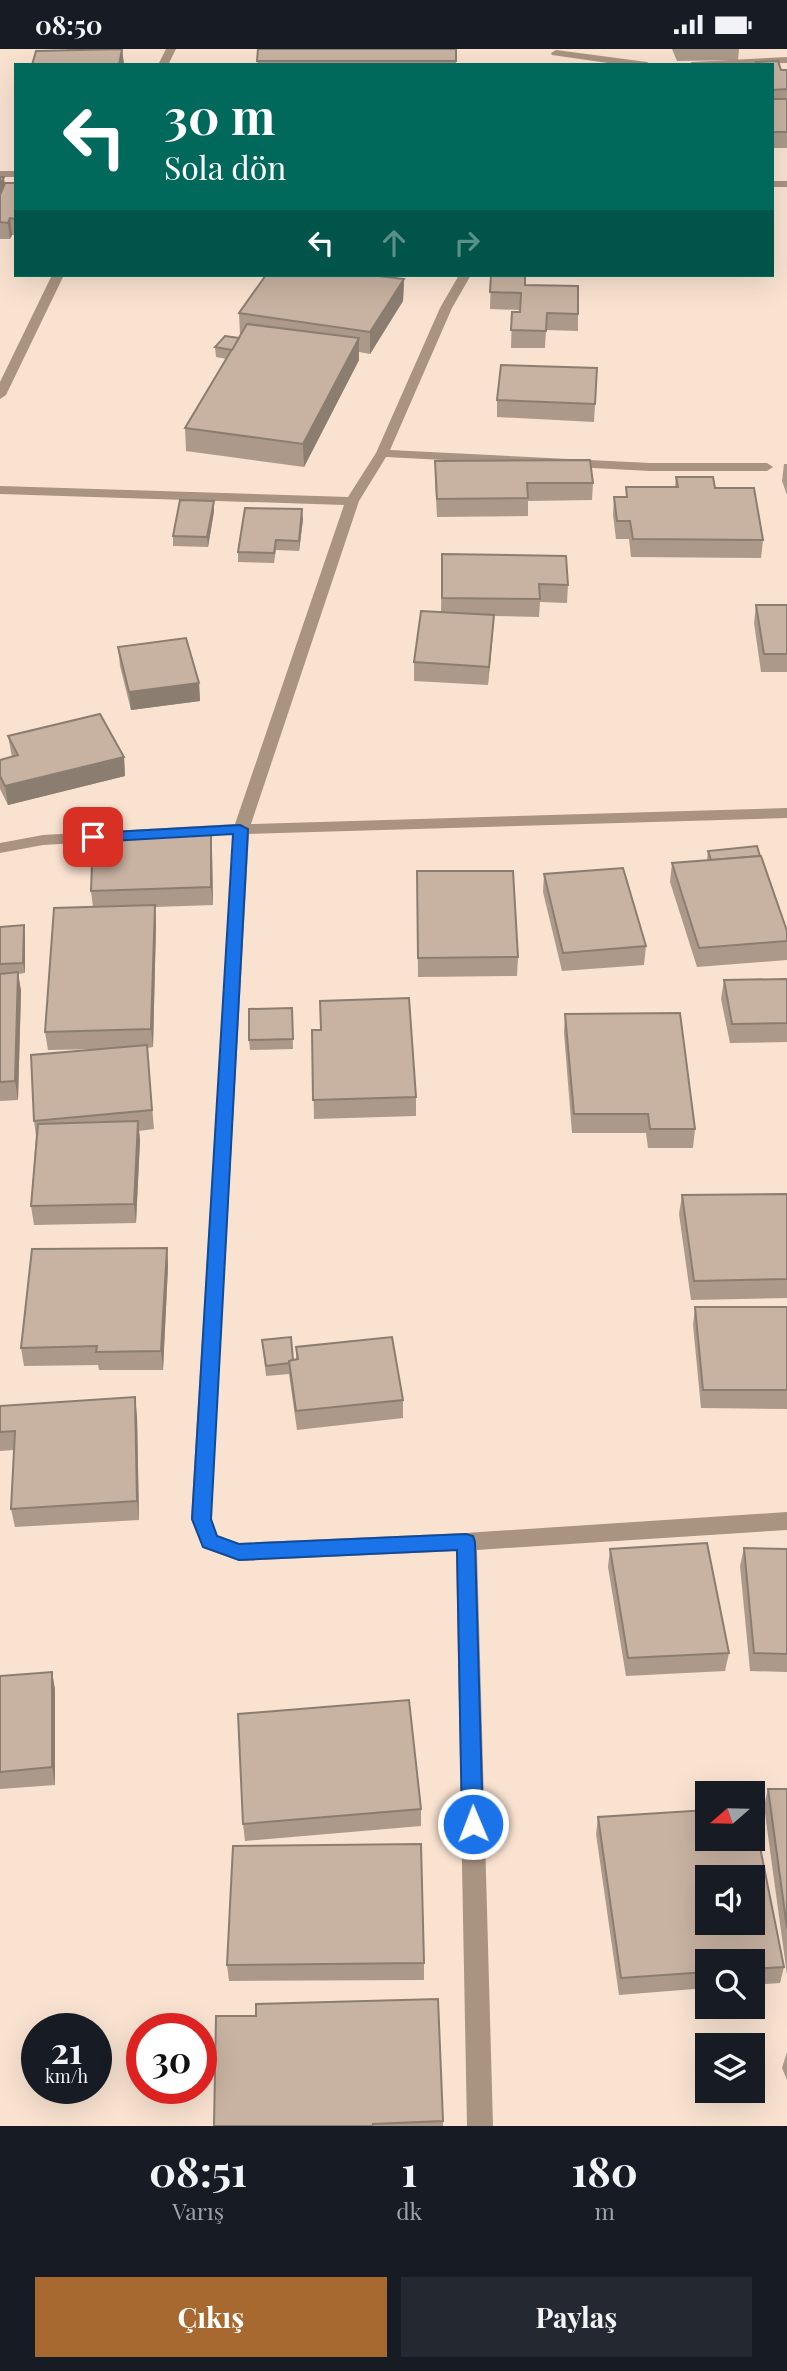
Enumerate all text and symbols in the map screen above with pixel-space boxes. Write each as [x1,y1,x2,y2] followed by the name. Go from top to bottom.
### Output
[35,7,103,42] text: 08:50
[164,82,275,147] text: 30 m
[49,91,140,182] icon: left
[164,145,286,188] text: Sola dön
[302,224,340,262] icon: left
[375,224,413,262] icon: ahead
[448,224,486,262] icon: right
[63,807,123,867] pin
[74,818,112,856] icon: arrive
[695,1781,765,1851] north arrow
[695,1781,765,2103] map controls
[436,1787,510,1861] position arrow
[695,1865,765,1935] button: sound
[695,1949,765,2019] button: search
[126,2013,217,2104] speed limit sign: 30
[51,2026,82,2073] text: 21
[695,2033,765,2103] button: layers
[45,2064,88,2088] text: km/h
[149,2142,247,2198] text: 08:51
[401,2142,417,2198] text: 1
[571,2142,638,2198] text: 180
[172,2195,224,2226] text: Varış
[396,2195,422,2226] text: dk
[594,2195,615,2226] text: m
[35,2277,387,2357] button: Çıkış
[401,2277,752,2357] button: Paylaş

